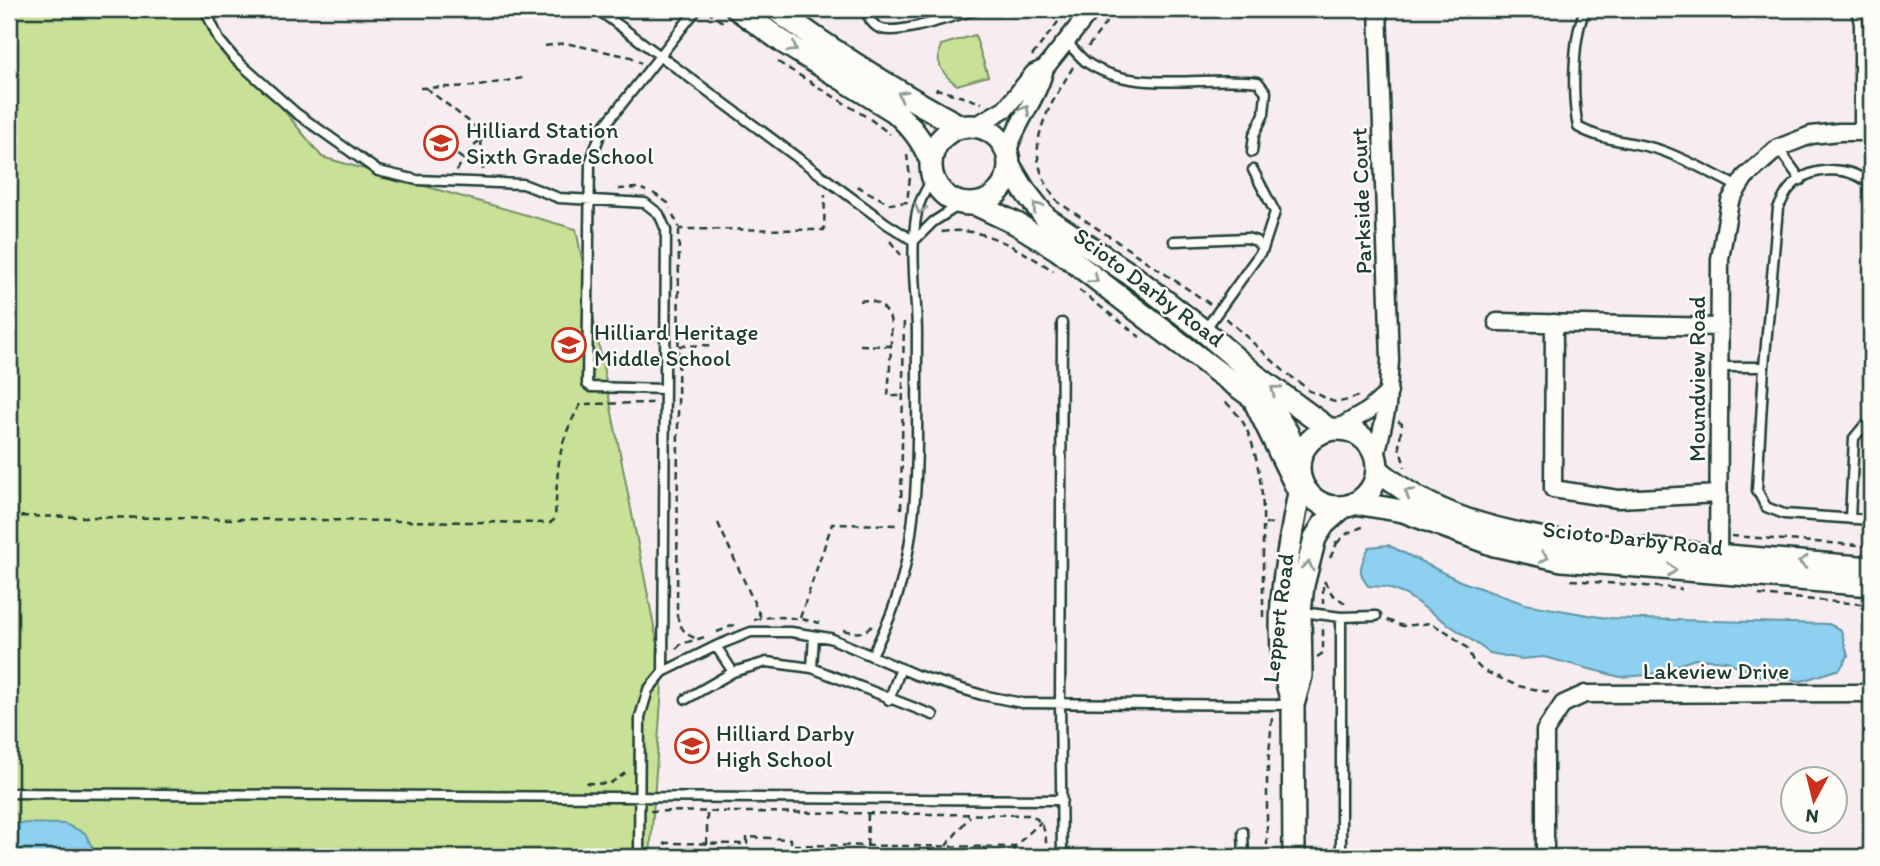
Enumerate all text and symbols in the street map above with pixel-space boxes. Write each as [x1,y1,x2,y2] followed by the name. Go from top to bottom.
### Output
[785,40,798,53] one-way arrow
[897,90,910,103] one-way arrow
[1017,105,1030,117] one-way arrow
[466,116,654,170] place label: Hilliard Station Sixth Grade School
[422,124,460,162] school or university icon: Hilliard Station Sixth Grade School
[1344,127,1378,275] street label: Parkside Court
[913,202,928,214] one-way arrow
[1033,202,1045,215] one-way arrow
[1068,221,1230,353] street label: Scioto Darby Road
[1087,270,1099,283] one-way arrow
[1683,296,1711,462] street label: Moundview Road
[594,318,758,372] place label: Hilliard Heritage Middle School
[550,326,588,364] school or university icon: Hilliard Heritage Middle School
[1270,386,1283,398] one-way arrow
[1404,489,1417,502] one-way arrow
[1541,515,1725,561] street label: Scioto Darby Road
[1538,549,1550,564] one-way arrow
[1256,552,1300,684] street label: Leppert Road
[1797,555,1808,570] one-way arrow
[1299,560,1314,572] one-way arrow
[1666,562,1677,577] one-way arrow
[1643,657,1789,685] street label: Lakeview Drive
[716,719,855,773] place label: Hilliard Darby High School
[673,727,711,765] school or university icon: Hilliard Darby High School
[1778,764,1848,834] north arrow
[1804,804,1820,829] text: N

